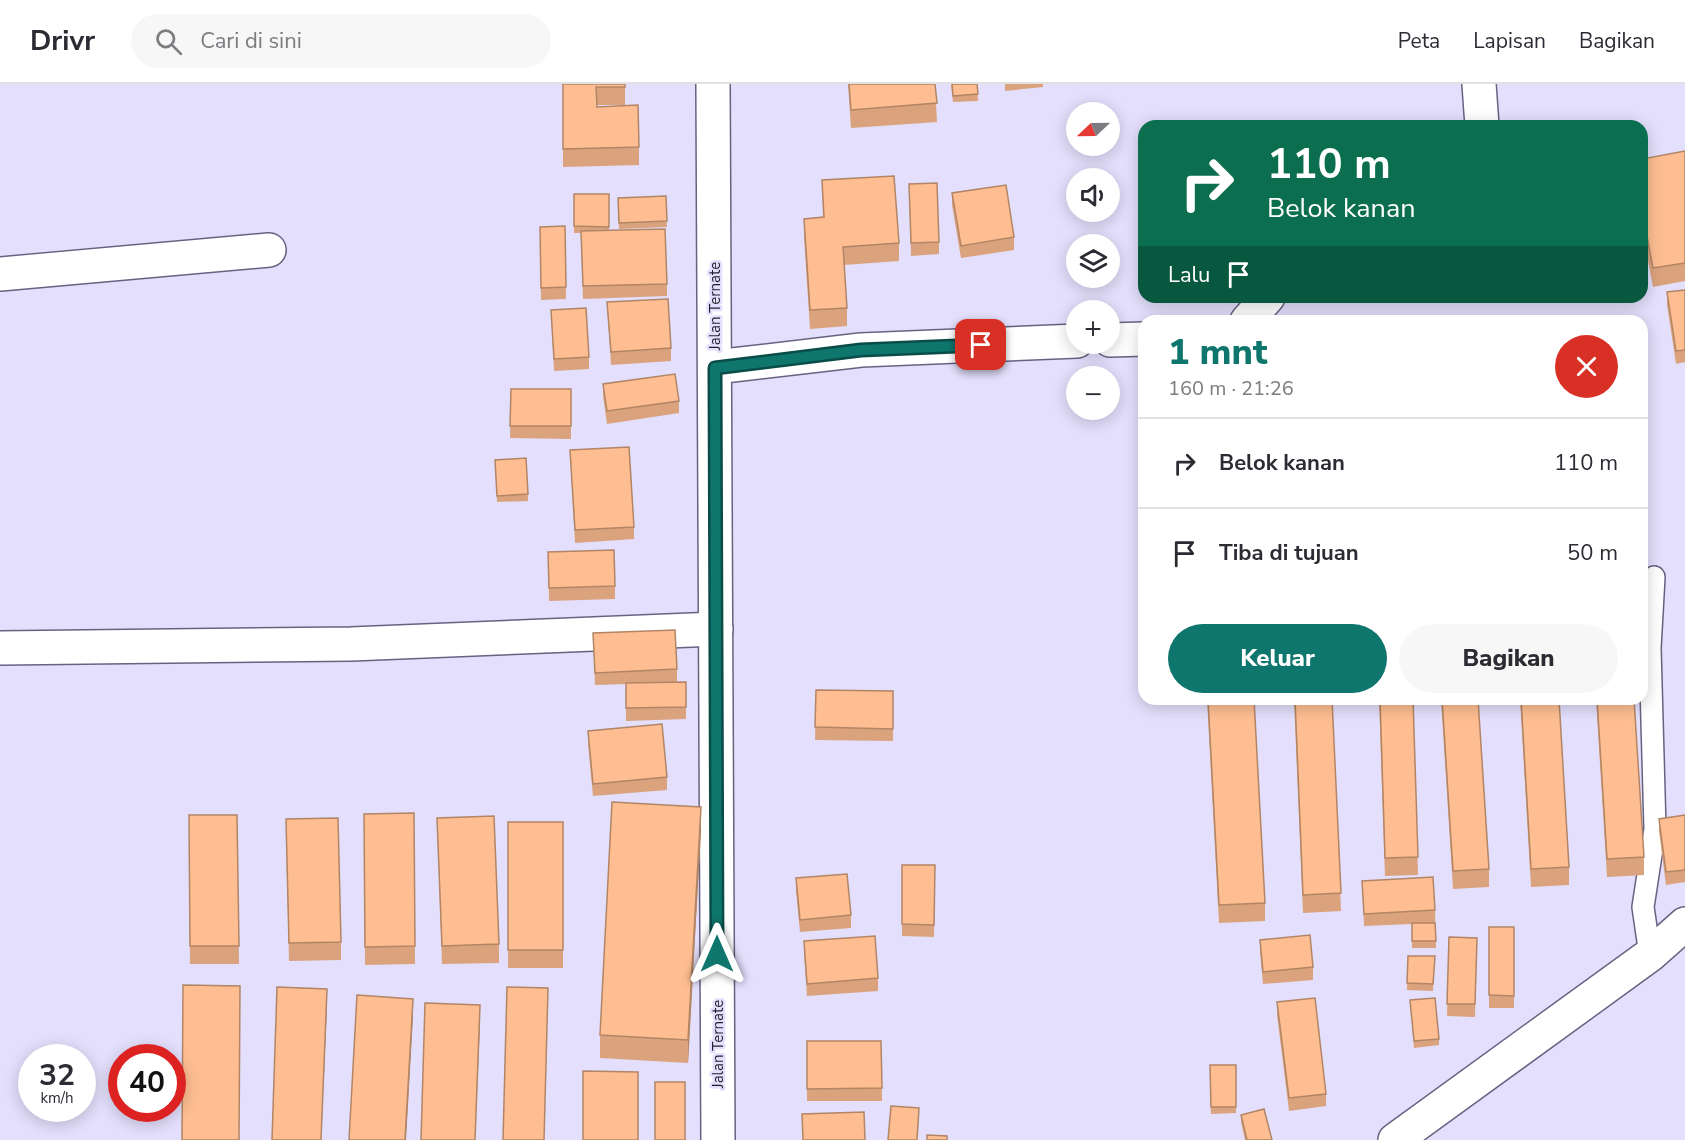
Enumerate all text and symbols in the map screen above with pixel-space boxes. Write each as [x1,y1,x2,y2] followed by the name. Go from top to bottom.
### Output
[131,14,551,68] search box
[30,22,95,60] text: Drivr
[152,25,185,58] icon: search
[200,26,302,56] text: Cari di sini
[1398,27,1440,55] text: Peta
[1473,27,1546,55] text: Lapisan
[1579,27,1655,55] text: Bagikan
[1066,102,1120,156] north arrow
[1066,102,1120,420] map controls
[1267,136,1391,193] text: 110 m
[1168,144,1246,222] icon: right
[1066,168,1120,222] button: sound
[1267,190,1416,227] text: Belok kanan
[1066,234,1120,288] button: layers
[1222,258,1255,291] icon: arrive
[1168,260,1210,290] text: Lalu
[705,262,725,351] street label: Jalan Ternate
[1066,300,1120,354] button: +
[955,319,1006,370] pin
[964,328,997,361] icon: arrive
[1168,328,1268,377] text: 1 mnt
[1555,335,1618,398] button: close
[1066,366,1120,420] button: −
[1168,375,1294,402] text: 160 m · 21:26
[1168,447,1201,480] icon: right
[1219,448,1345,478] text: Belok kanan
[1554,448,1618,478] text: 110 m
[1168,537,1201,570] icon: arrive
[1219,538,1359,568] text: Tiba di tujuan
[1567,538,1618,568] text: 50 m
[1168,624,1387,693] button: Keluar
[1399,624,1618,693] button: Bagikan
[685,922,749,986] position arrow
[708,1000,728,1089] street label: Jalan Ternate
[108,1044,186,1122] speed limit sign: 40
[39,1055,75,1096] text: 32
[40,1088,74,1108] text: km/h

